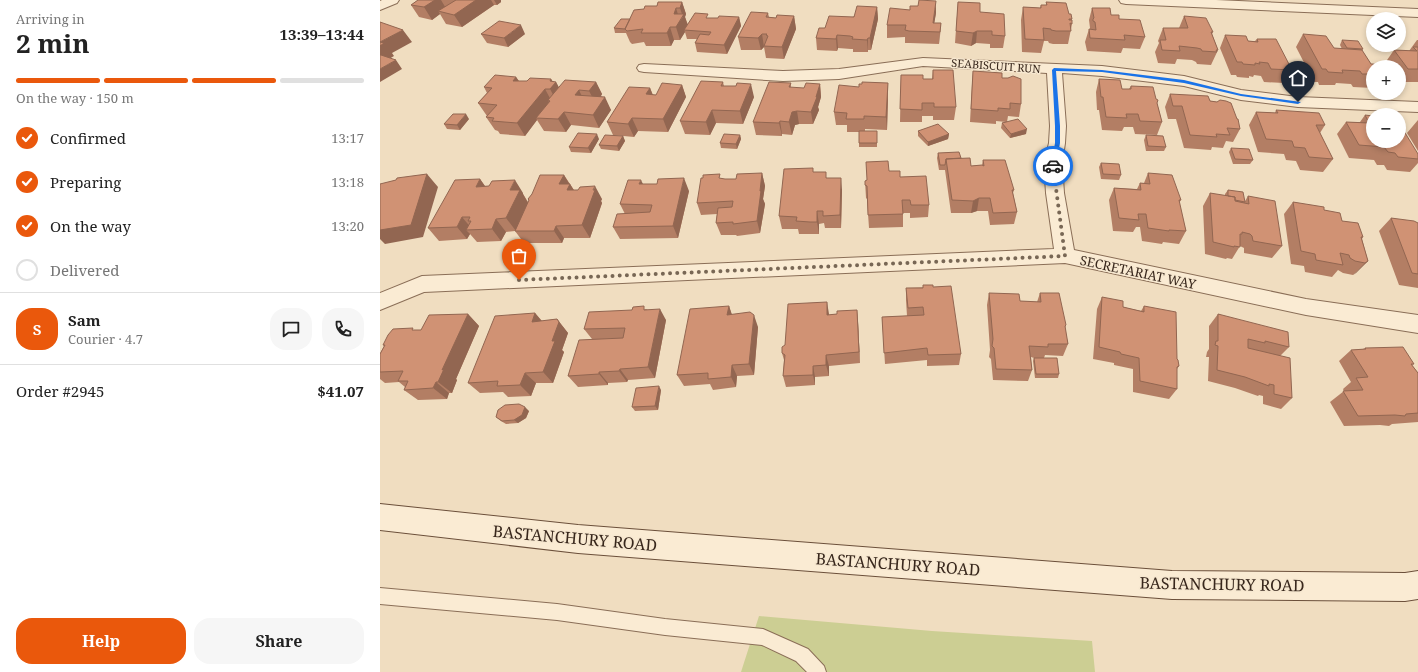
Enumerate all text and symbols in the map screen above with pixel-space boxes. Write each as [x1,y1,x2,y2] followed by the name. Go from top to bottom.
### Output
[16,10,85,28] text: Arriving in
[1366,12,1406,148] map controls
[1366,12,1406,52] button: layers
[280,24,364,44] text: 13:39–13:44
[16,25,90,61] text: 2 min
[951,55,1042,76] street label: SEABISCUIT RUN
[1366,60,1406,100] button: +
[1281,61,1315,102] pin
[1287,67,1309,89] icon: home
[16,89,134,107] text: On the way · 150 m
[1366,108,1406,148] button: −
[16,127,38,149] icon: check
[50,128,126,148] text: Confirmed
[331,129,364,147] text: 13:17
[1033,146,1073,186] courier
[1042,155,1064,177] icon: car
[16,171,38,193] icon: check
[50,172,121,192] text: Preparing
[331,173,364,191] text: 13:18
[16,215,38,237] icon: check
[50,216,131,236] text: On the way
[331,217,364,235] text: 13:20
[502,239,536,280] pin
[508,245,530,267] icon: bag
[1078,251,1199,293] street label: SECRETARIAT WAY
[50,260,119,280] text: Delivered
[270,308,312,350] button: chat
[322,308,364,350] button: phone
[68,310,100,330] text: Sam
[33,319,41,339] text: S
[68,330,143,348] text: Courier · 4.7
[16,381,104,401] text: Order #2945
[317,381,364,401] text: $41.07
[492,520,658,556] street label: BASTANCHURY ROAD
[815,547,981,581] street label: BASTANCHURY ROAD
[1139,572,1305,596] street label: BASTANCHURY ROAD
[16,618,186,664] button: Help
[194,618,364,664] button: Share

